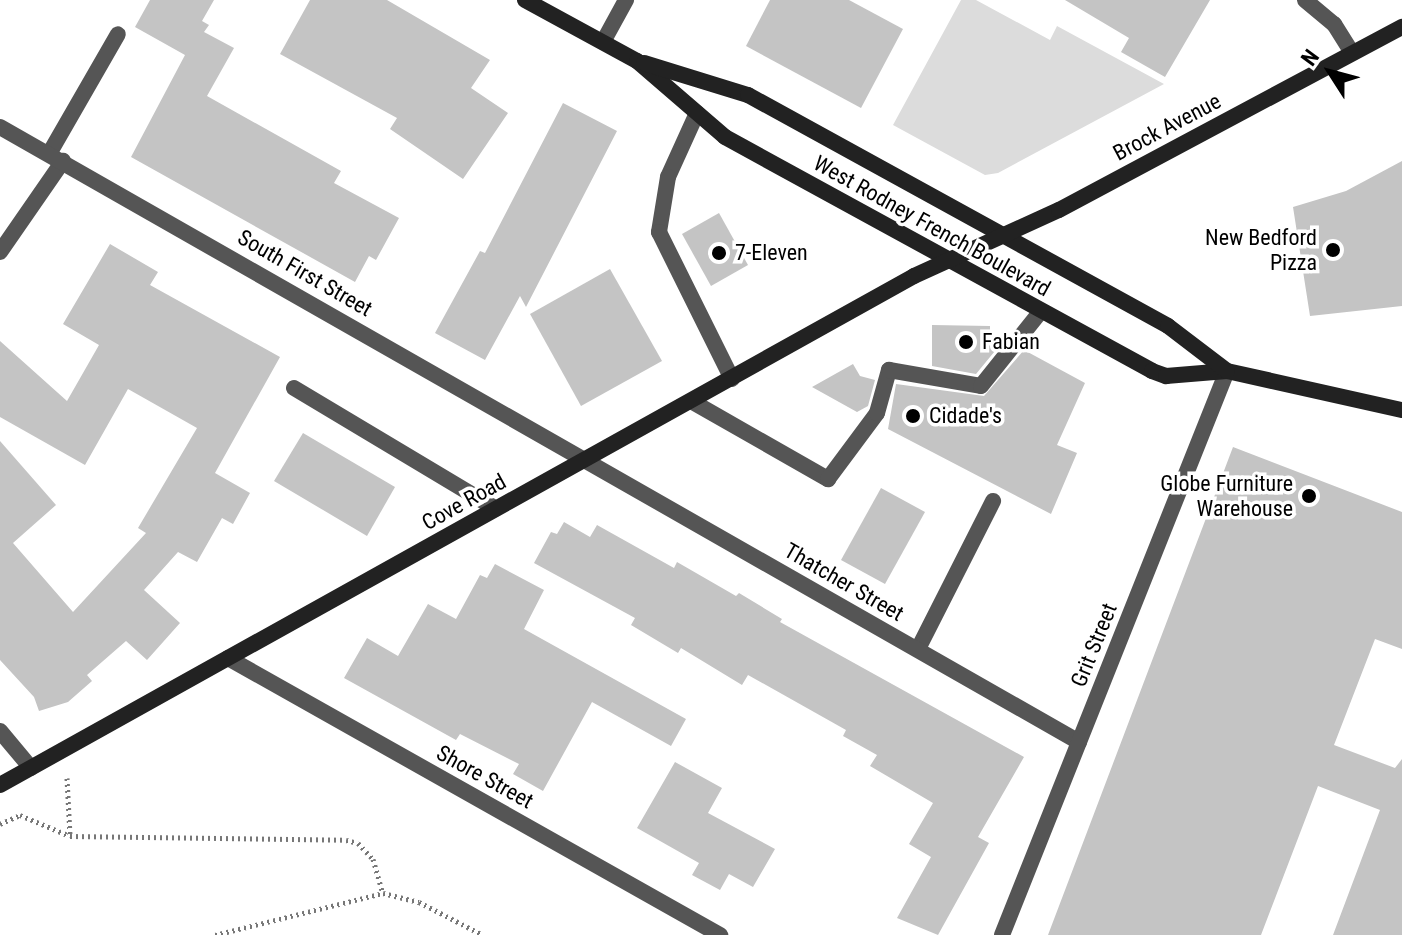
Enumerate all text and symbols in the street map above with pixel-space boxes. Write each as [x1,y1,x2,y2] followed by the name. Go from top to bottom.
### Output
[1290,32,1370,112] north arrow
[1296,45,1324,70] text: N
[1109,88,1225,166] street label: Brock Avenue
[809,150,1055,302] street label: West Rodney French Boulevard
[233,224,377,322] street label: South First Street
[1205,224,1317,276] place label: New Bedford Pizza
[735,240,808,266] place label: 7-Eleven
[1324,241,1342,259] marker: New Bedford Pizza
[710,244,728,262] marker: 7-Eleven
[982,329,1040,355] place label: Fabian
[957,333,975,351] marker: Fabian
[929,403,1002,429] place label: Cidade's
[904,407,922,425] marker: Cidade's
[417,468,511,536] street label: Cove Road
[1160,470,1293,522] place label: Globe Furniture Warehouse
[1300,487,1318,505] marker: Globe Furniture Warehouse
[780,537,908,627] street label: Thatcher Street
[1065,599,1123,691] street label: Grit Street
[432,740,538,814] street label: Shore Street

